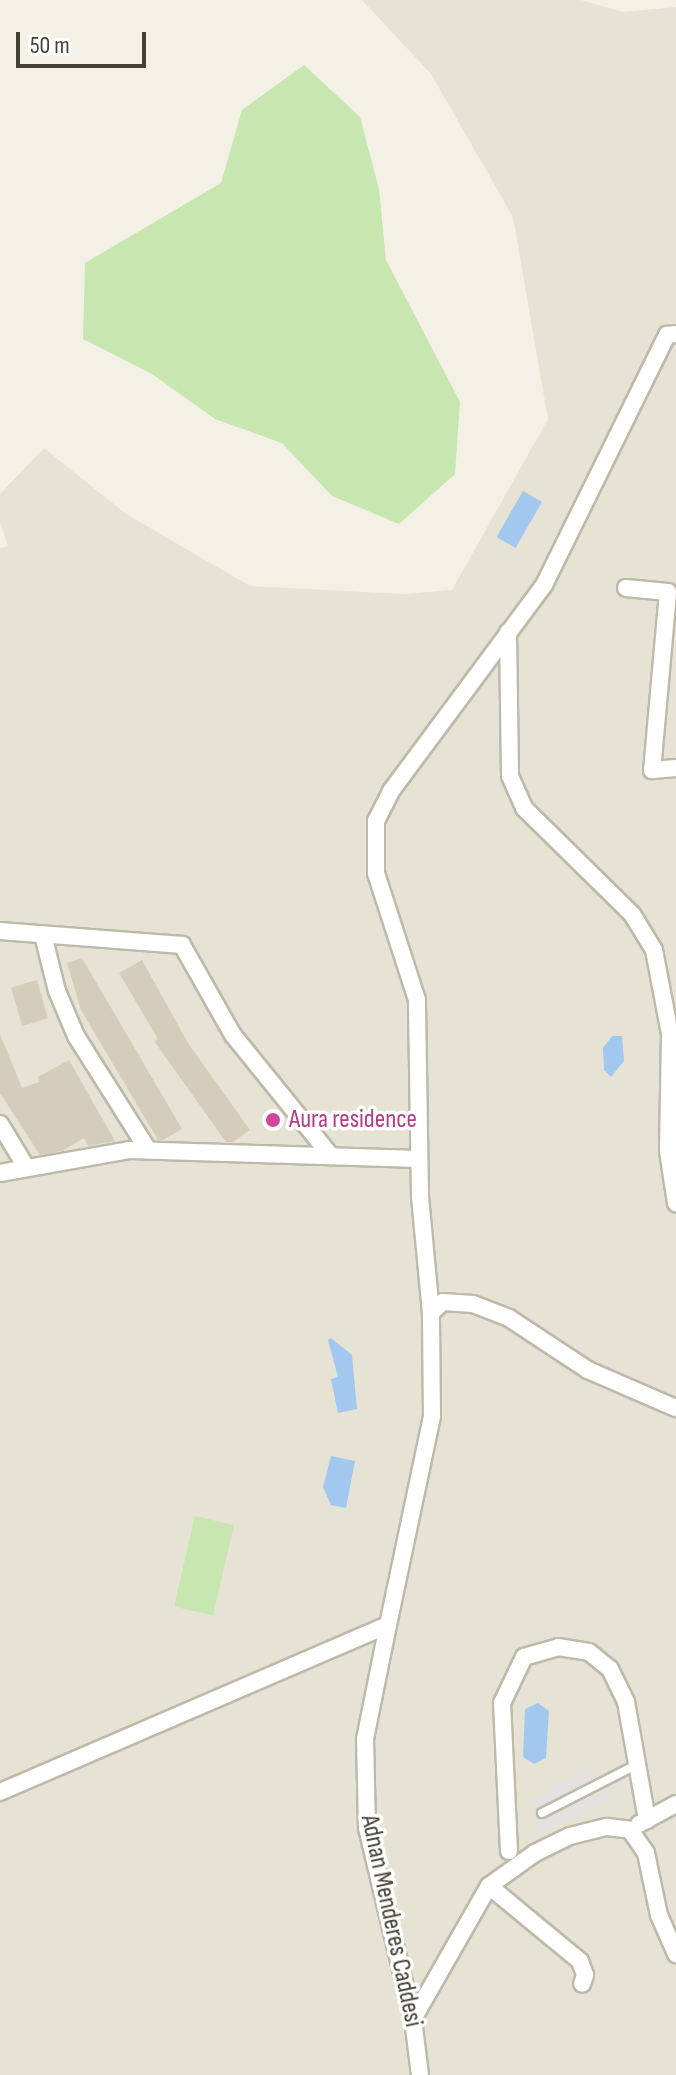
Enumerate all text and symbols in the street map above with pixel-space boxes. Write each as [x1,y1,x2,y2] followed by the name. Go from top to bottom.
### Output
[20,16,150,66] scale bar
[30,31,70,60] text: 50 m
[289,1104,417,1136] place label: Aura residence
[264,1111,282,1129] marker: Aura residence
[353,1812,429,2030] street label: Adnan Menderes Caddesi

